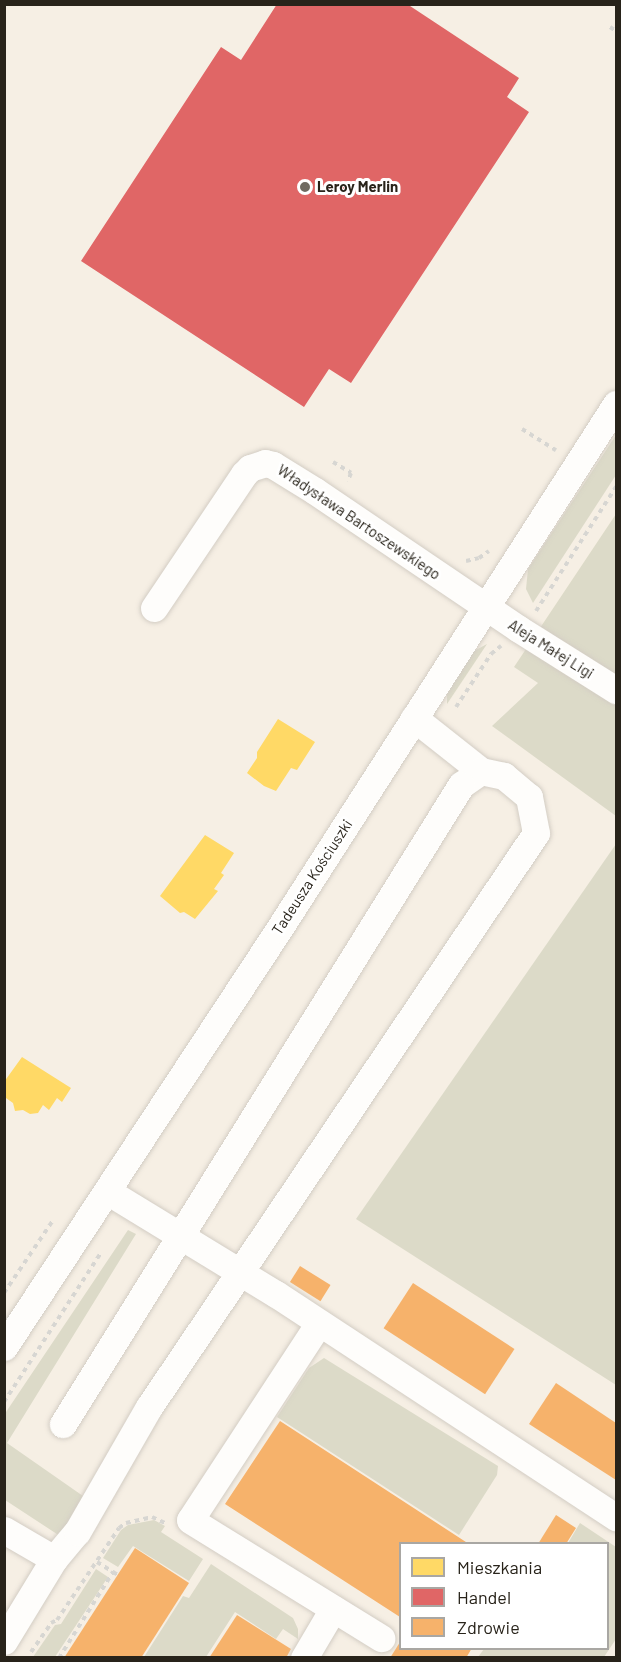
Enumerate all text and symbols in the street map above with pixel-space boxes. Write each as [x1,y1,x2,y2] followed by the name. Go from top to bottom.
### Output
[317,178,398,196] place label: Leroy Merlin
[298,180,312,194] marker: Leroy Merlin
[274,461,444,583] street label: Władysława Bartoszewskiego
[505,616,597,682] street label: Aleja Małej Ligi
[268,816,356,938] street label: Tadeusza Kościuszki
[399,1542,609,1650] legend
[457,1556,542,1578] text: Mieszkania
[457,1586,511,1608] text: Handel
[457,1616,520,1638] text: Zdrowie

